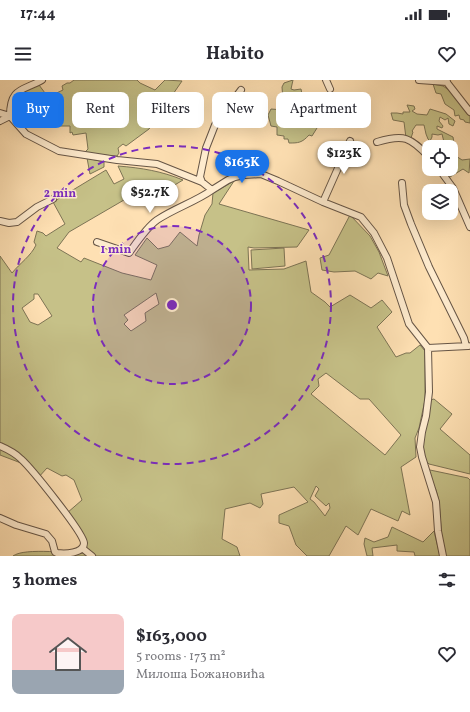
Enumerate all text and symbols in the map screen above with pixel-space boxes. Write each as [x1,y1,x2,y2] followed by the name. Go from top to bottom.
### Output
[20,4,56,25] text: 17:44
[206,42,264,67] text: Habito
[12,43,34,65] icon: menu
[436,43,458,65] icon: heart
[12,92,64,128] chip: Buy
[72,92,129,128] chip: Rent
[137,92,204,128] chip: Filters
[212,92,268,128] chip: New
[276,92,371,128] chip: Apartment
[422,140,458,220] map controls
[422,140,458,176] button: locate
[316,141,372,175] pin: $123K
[326,145,362,163] text: $123K
[214,150,270,184] pin: $163K
[224,154,260,172] text: $163K
[117,180,183,214] pin: $52.7K
[130,184,170,202] text: $52.7K
[422,184,458,220] button: layers
[44,186,76,202] text: 2 min
[101,242,132,258] text: 1 min
[165,298,179,312] centre of rings
[12,569,77,592] text: 3 homes
[436,569,458,591] icon: filters
[136,625,207,648] text: $163,000
[44,630,92,678] icon: home
[436,643,458,665] icon: heart
[136,648,226,666] text: 5 rooms · 173 m²
[136,666,265,684] text: Милоша Божановића

